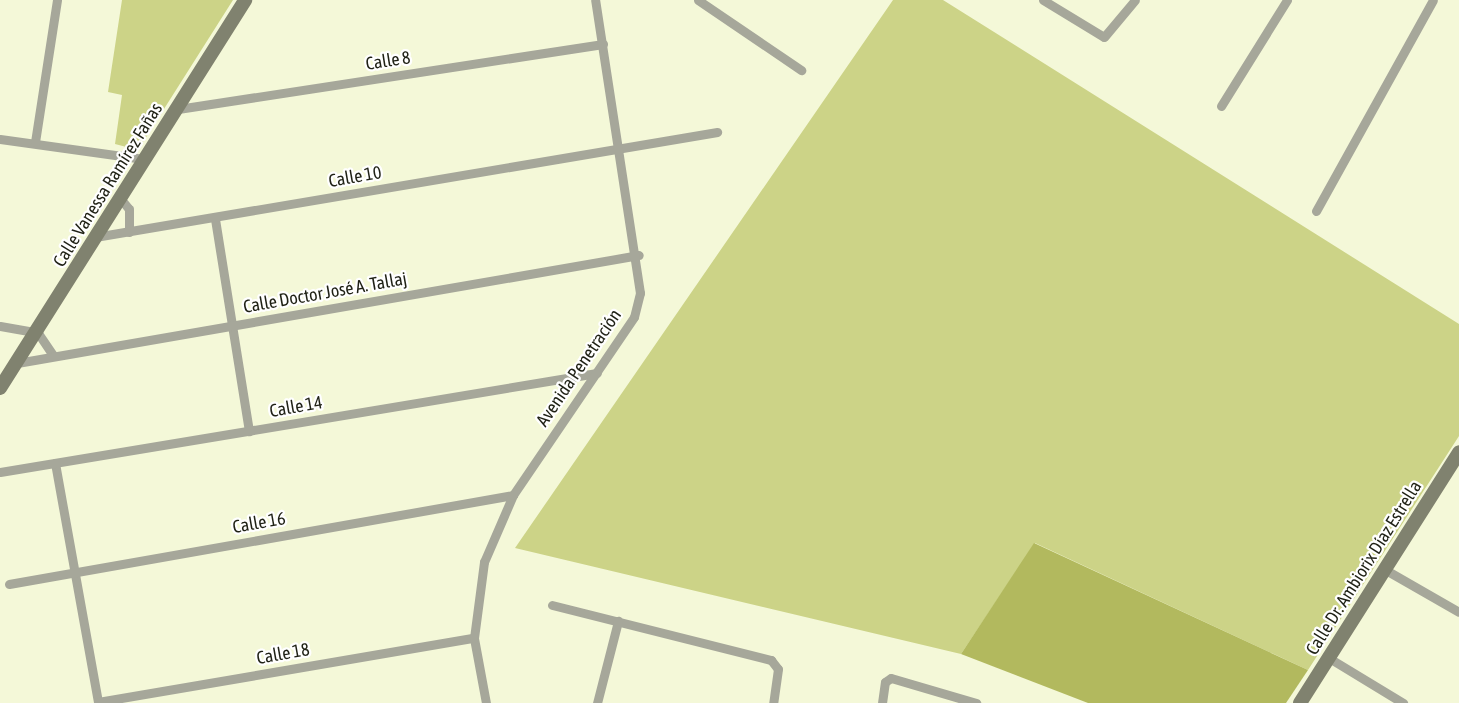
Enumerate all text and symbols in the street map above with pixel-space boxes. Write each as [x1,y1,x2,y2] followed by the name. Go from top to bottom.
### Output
[364,47,412,75] street label: Calle 8
[49,99,167,271] street label: Calle Vanessa Ramírez Fañas
[327,162,383,192] street label: Calle 10
[242,268,408,318] street label: Calle Doctor José A. Tallaj
[532,305,626,431] street label: Avenida Penetración
[268,392,324,422] street label: Calle 14
[1302,477,1426,659] street label: Calle Dr. Ambiorix Díaz Estrella
[231,508,287,538] street label: Calle 16
[255,639,311,669] street label: Calle 18

